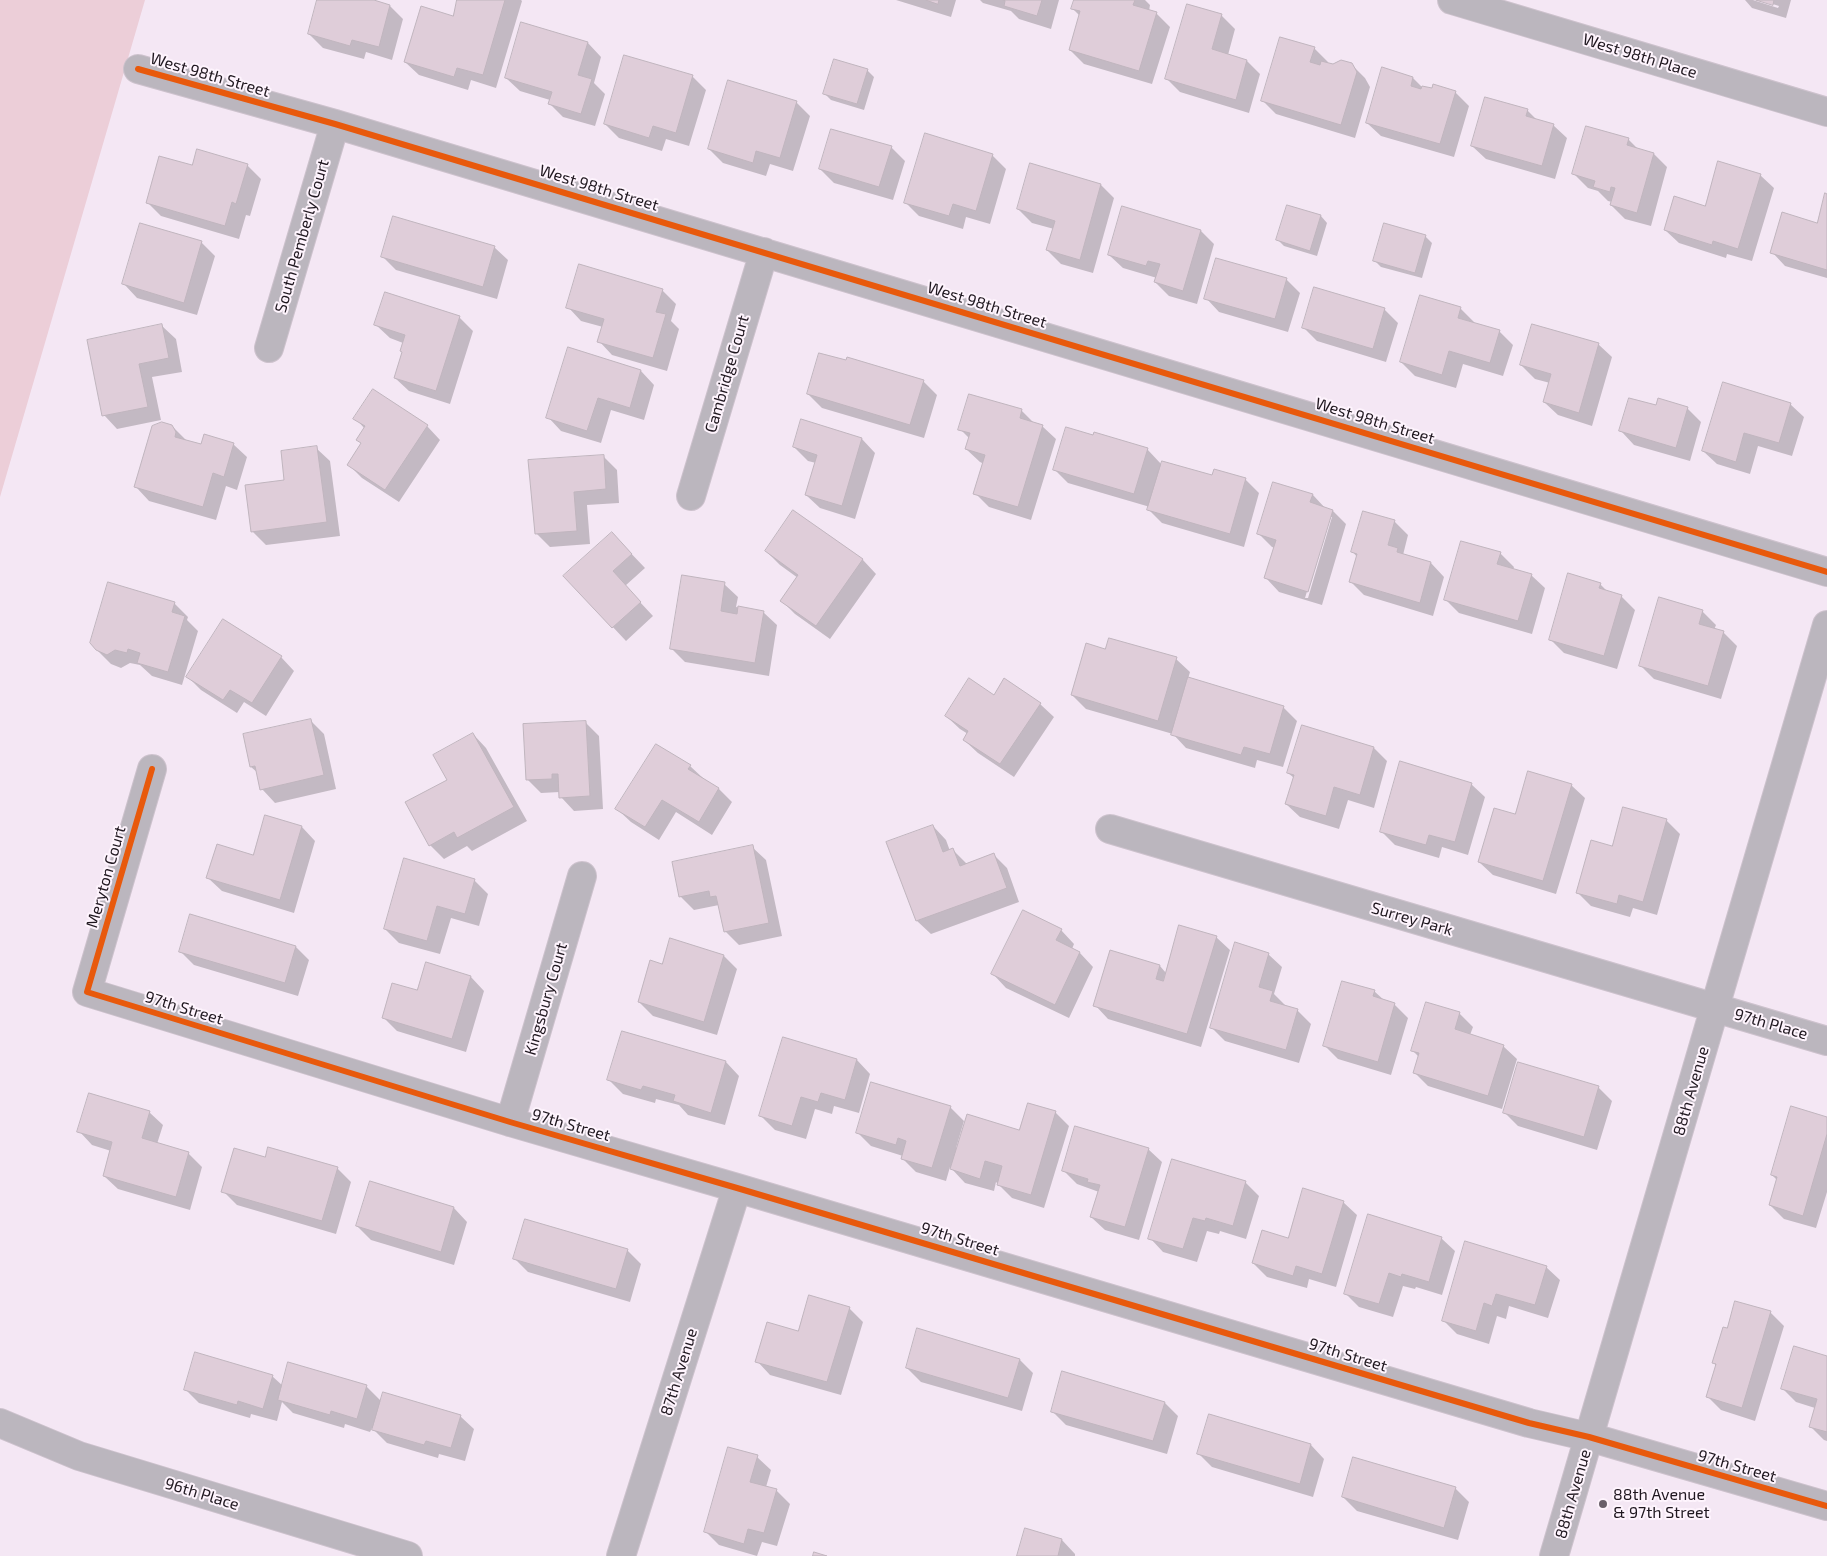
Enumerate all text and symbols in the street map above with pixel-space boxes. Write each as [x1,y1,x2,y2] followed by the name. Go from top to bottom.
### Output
[1581,30,1699,82] street label: West 98th Place
[148,49,272,101] street label: West 98th Street
[271,157,333,315] street label: South Pemberly Court
[537,161,661,215] street label: West 98th Street
[925,278,1049,332] street label: West 98th Street
[701,313,753,435] street label: Cambridge Court
[1313,394,1437,448] street label: West 98th Street
[82,824,130,930] street label: Meryton Court
[1369,898,1455,940] street label: Surrey Park
[521,940,571,1058] street label: Kingsbury Court
[143,987,225,1029] street label: 97th Street
[1732,1004,1810,1044] street label: 97th Place
[1669,1044,1713,1138] street label: 88th Avenue
[530,1105,612,1145] street label: 97th Street
[919,1218,1001,1260] street label: 97th Street
[657,1326,701,1418] street label: 87th Avenue
[1307,1334,1389,1376] street label: 97th Street
[1696,1446,1778,1486] street label: 97th Street
[1551,1447,1595,1541] street label: 88th Avenue
[163,1474,241,1514] street label: 96th Place
[1613,1485,1710,1523] place label: 88th Avenue & 97th Street
[1597,1498,1609,1510] marker: 88th Avenue & 97th Street

